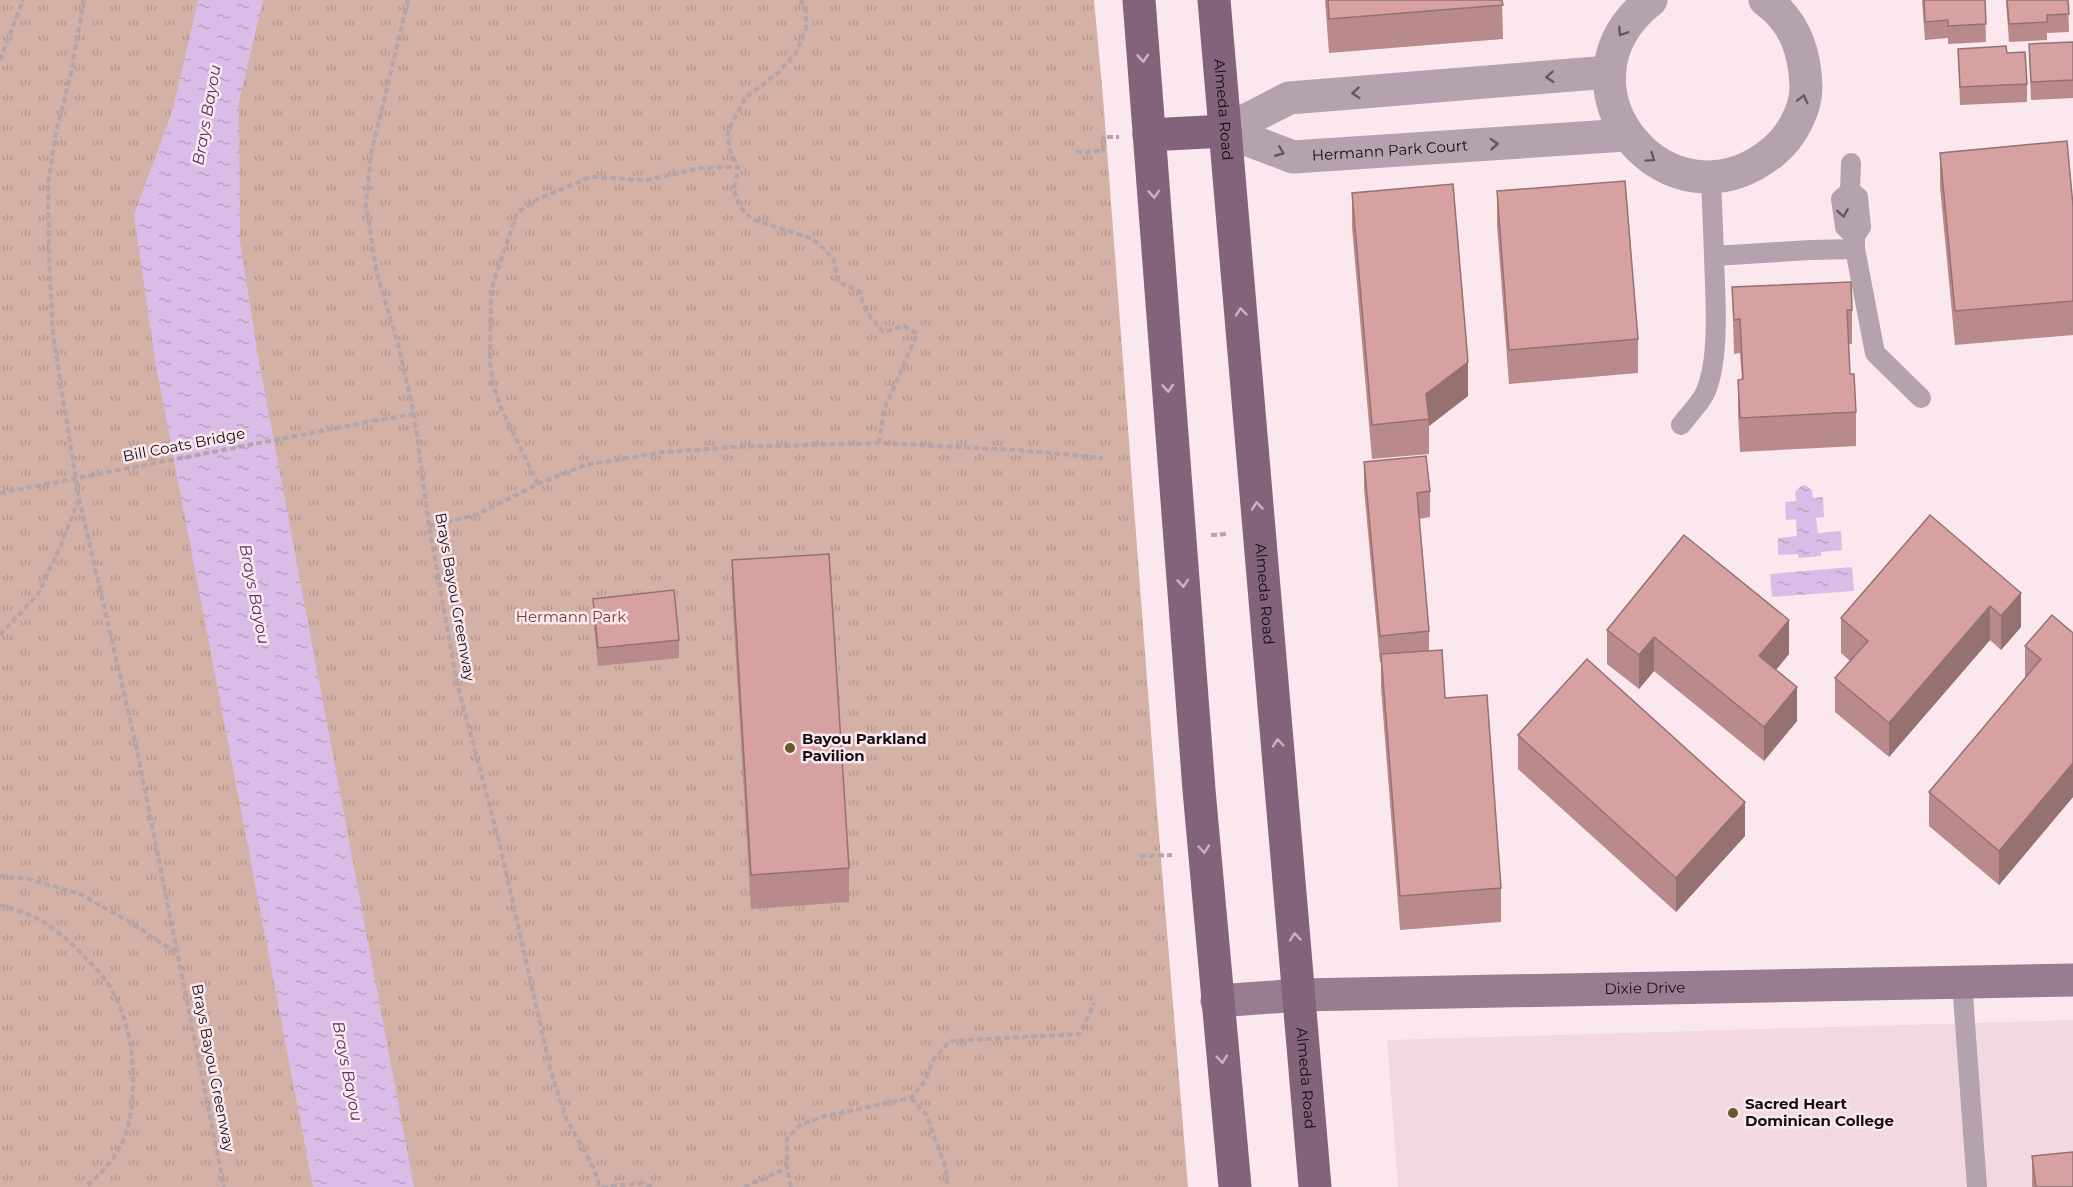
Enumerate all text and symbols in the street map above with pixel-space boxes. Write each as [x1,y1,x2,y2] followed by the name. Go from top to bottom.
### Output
[1619,25,1630,36] one-way arrow
[1136,54,1149,63] one-way arrow
[1210,58,1238,161] street label: Almeda Road
[188,63,225,167] water label: Brays Bayou
[1546,70,1555,83] one-way arrow
[1352,86,1361,99] one-way arrow
[1796,94,1808,105] one-way arrow
[1311,135,1469,165] street label: Hermann Park Court
[1490,137,1499,150] one-way arrow
[1274,144,1284,157] one-way arrow
[1645,151,1656,162] one-way arrow
[1147,189,1160,198] one-way arrow
[1836,208,1849,218] one-way arrow
[1235,308,1248,317] one-way arrow
[1162,384,1175,393] one-way arrow
[121,423,247,466] street label: Bill Coats Bridge
[1251,502,1264,511] one-way arrow
[431,511,480,684] street label: Brays Bayou Greenway
[235,542,274,646] water label: Brays Bayou
[1251,542,1279,645] street label: Almeda Road
[1176,578,1189,587] one-way arrow
[516,607,626,626] park label: Hermann Park
[802,729,927,765] place label: Bayou Parkland Pavilion
[1272,738,1285,747] one-way arrow
[783,741,797,755] marker: Bayou Parkland Pavilion
[1198,844,1211,853] one-way arrow
[1289,932,1302,941] one-way arrow
[1604,978,1685,998] street label: Dixie Drive
[188,982,239,1154] street label: Brays Bayou Greenway
[328,1019,367,1123] water label: Brays Bayou
[1292,1026,1320,1130] street label: Almeda Road
[1215,1054,1228,1064] one-way arrow
[1745,1094,1894,1130] place label: Sacred Heart Dominican College
[1726,1106,1740,1120] marker: Sacred Heart Dominican College

